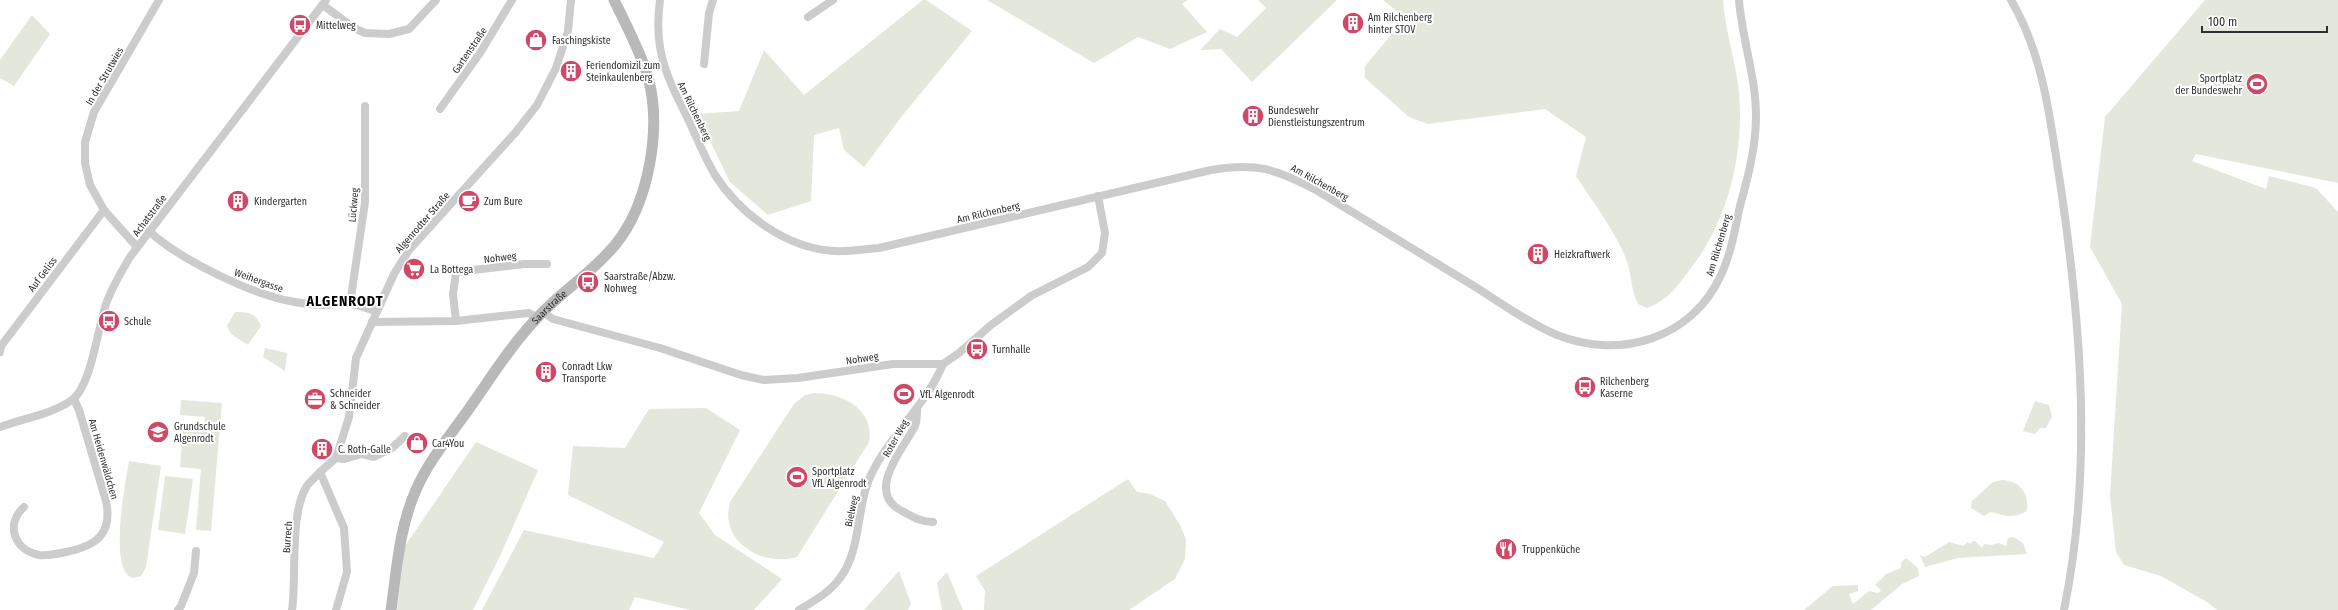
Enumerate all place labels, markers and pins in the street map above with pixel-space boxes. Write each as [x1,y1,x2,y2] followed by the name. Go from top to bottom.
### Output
[1340,10,1366,36] building icon: Am Rilchenberg hinter STOV
[287,12,313,38] bus stop icon: Mittelweg
[1368,12,1432,36] place label: Am Rilchenberg hinter STOV
[316,20,356,32] place label: Mittelweg
[523,27,549,53] shop icon: Faschingskiste
[552,35,611,47] place label: Faschingskiste
[558,58,584,84] building icon: Feriendomizil zum Steinkaulenberg
[586,60,660,84] place label: Feriendomizil zum Steinkaulenberg
[2244,71,2270,97] sports icon: Sportplatz der Bundeswehr
[2175,73,2242,97] place label: Sportplatz der Bundeswehr
[1240,103,1266,129] building icon: Bundeswehr Dienstleistungszentrum
[1268,105,1365,129] place label: Bundeswehr Dienstleistungszentrum
[225,188,251,214] building icon: Kindergarten
[456,188,482,214] cafe icon: Zum Bure
[254,196,307,208] place label: Kindergarten
[484,196,523,208] place label: Zum Bure
[1525,241,1551,267] building icon: Heizkraftwerk
[1554,249,1611,261] place label: Heizkraftwerk
[401,256,427,282] supermarket icon: La Bottega
[430,264,473,276] place label: La Bottega
[575,269,601,295] bus stop icon: Saarstraße/Abzw. Nohweg
[604,271,675,295] place label: Saarstraße/Abzw. Nohweg
[96,308,122,334] bus stop icon: Schule
[124,316,151,328] place label: Schule
[964,336,990,362] bus stop icon: Turnhalle
[992,344,1031,356] place label: Turnhalle
[533,359,559,385] building icon: Conradt Lkw Transporte
[562,361,612,385] place label: Conradt Lkw Transporte
[1572,374,1598,400] bus stop icon: Rilchenberg Kaserne
[1600,376,1649,400] place label: Rilchenberg Kaserne
[891,381,917,407] sports icon: VfL Algenrodt
[302,386,328,412] office icon: Schneider & Schneider
[330,388,381,412] place label: Schneider & Schneider
[920,389,975,401] place label: VfL Algenrodt
[145,419,171,445] school or university icon: Grundschule Algenrodt
[174,421,226,445] place label: Grundschule Algenrodt
[404,430,430,456] shop icon: Car4You
[309,436,335,462] building icon: C. Roth-Galle
[432,438,464,450] place label: Car4You
[338,444,391,456] place label: C. Roth-Galle
[784,464,810,490] sports icon: Sportplatz VfL Algenrodt
[812,466,867,490] place label: Sportplatz VfL Algenrodt
[1493,536,1519,562] restaurant icon: Truppenküche
[1522,544,1580,556] place label: Truppenküche

